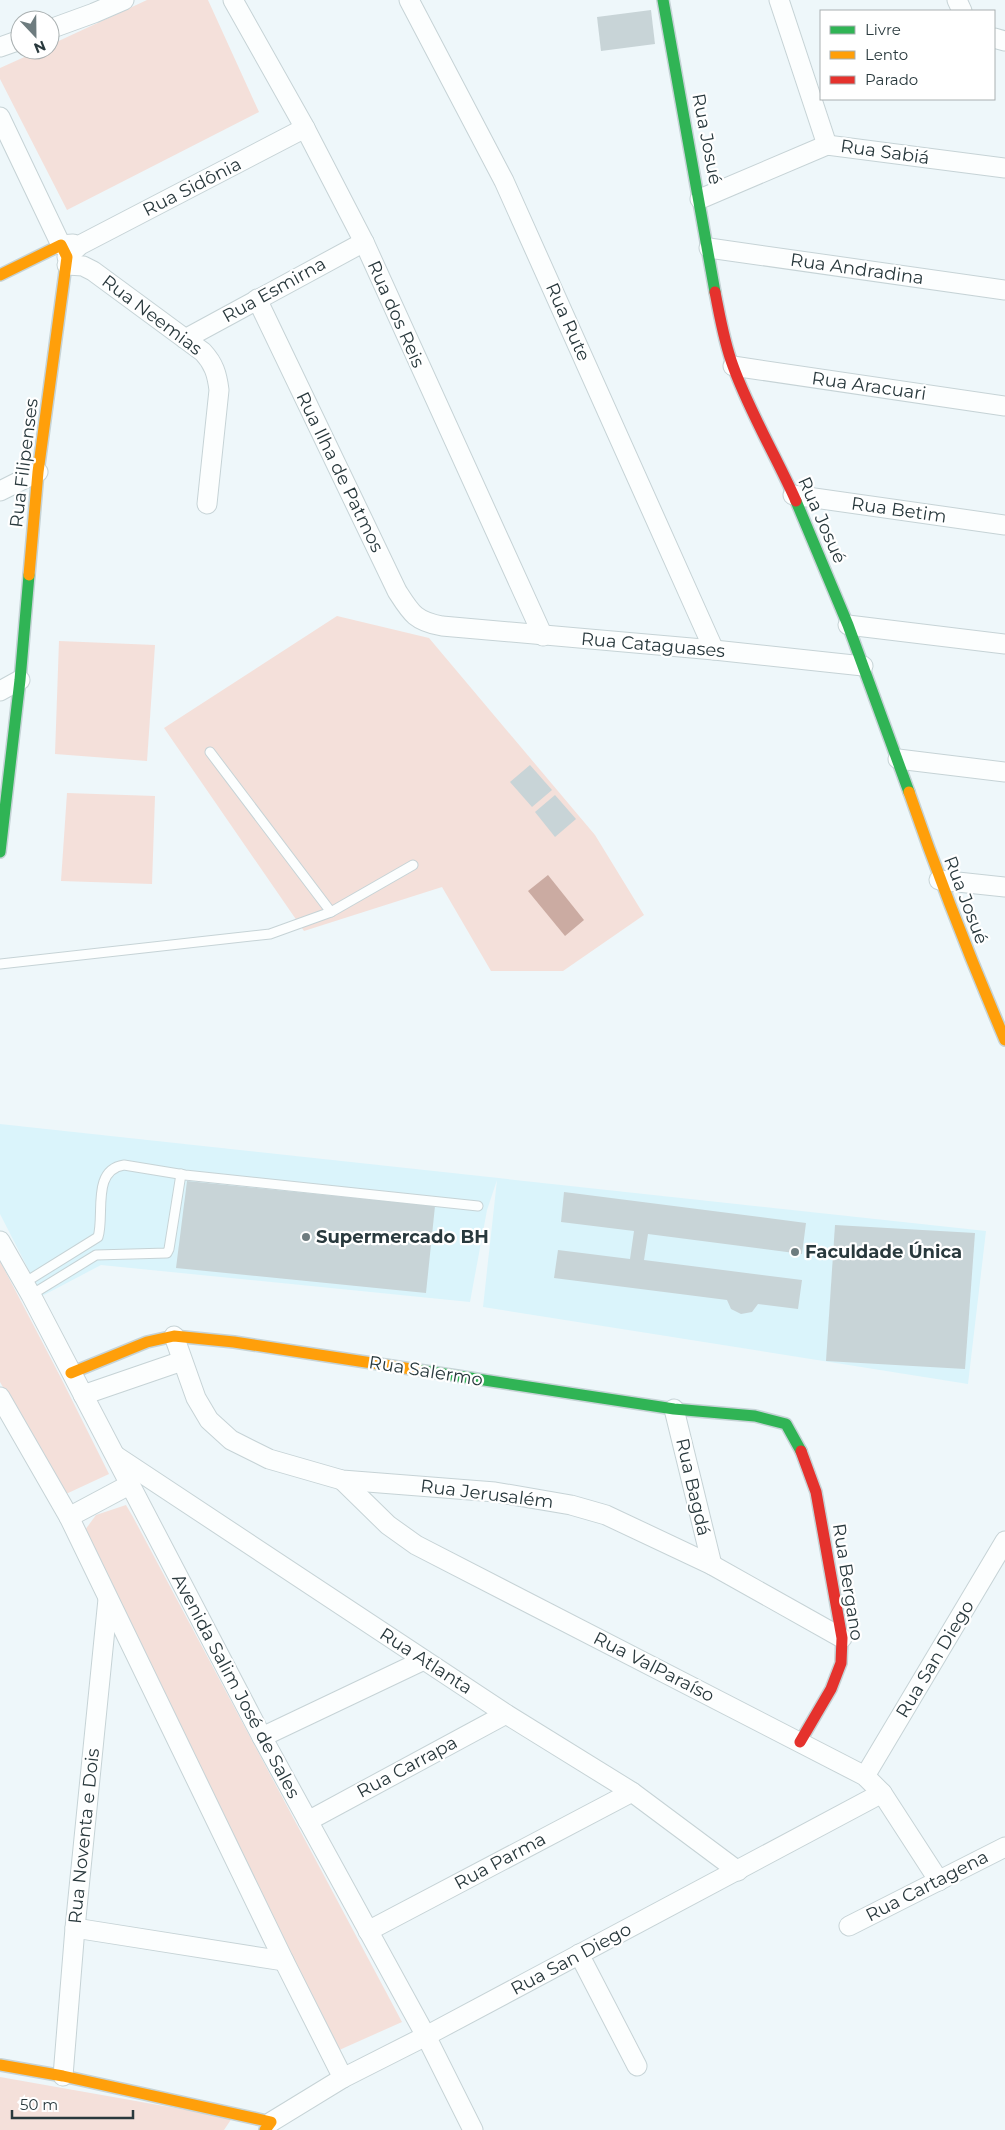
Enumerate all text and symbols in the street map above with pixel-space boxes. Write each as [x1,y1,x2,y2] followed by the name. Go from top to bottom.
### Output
[10,10,60,60] north arrow
[820,10,995,100] legend
[865,20,901,39] text: Livre
[31,37,48,58] text: N
[865,45,908,64] text: Lento
[865,70,918,89] text: Parado
[687,91,727,187] street label: Rua Josué
[839,135,931,169] street label: Rua Sabiá
[139,153,245,221] street label: Rua Sidônia
[789,249,925,289] street label: Rua Andradina
[218,253,330,327] street label: Rua Esmirna
[363,257,430,371] street label: Rua dos Reis
[97,270,207,360] street label: Rua Neemias
[541,279,595,365] street label: Rua Rute
[810,367,928,405] street label: Rua Aracuari
[292,388,389,556] street label: Rua Ilha de Patmos
[5,397,43,529] street label: Rua Filipenses
[793,473,851,567] street label: Rua Josué
[850,492,948,528] street label: Rua Betim
[580,628,726,662] street label: Rua Cataguases
[939,853,993,947] street label: Rua Josué
[316,1226,489,1248] place label: Supermercado BH
[300,1231,312,1243] marker: Supermercado BH
[805,1241,962,1263] place label: Faculdade Única
[789,1246,801,1258] marker: Faculdade Única
[367,1351,485,1391] street label: Rua Salermo
[671,1436,715,1538] street label: Rua Bagdá
[419,1475,555,1513] street label: Rua Jerusalém
[828,1522,868,1642] street label: Rua Bergano
[167,1570,305,1802] street label: Avenida Salim José de Sales
[891,1596,979,1722] street label: Rua San Diego
[376,1623,476,1699] street label: Rua Atlanta
[590,1627,718,1707] street label: Rua ValParaíso
[353,1731,461,1803] street label: Rua Carrapa
[64,1747,104,1925] street label: Rua Noventa e Dois
[450,1828,550,1894] street label: Rua Parma
[862,1846,992,1926] street label: Rua Cartagena
[507,1918,635,2000] street label: Rua San Diego
[12,2088,134,2120] scale bar
[20,2095,58,2114] text: 50 m

